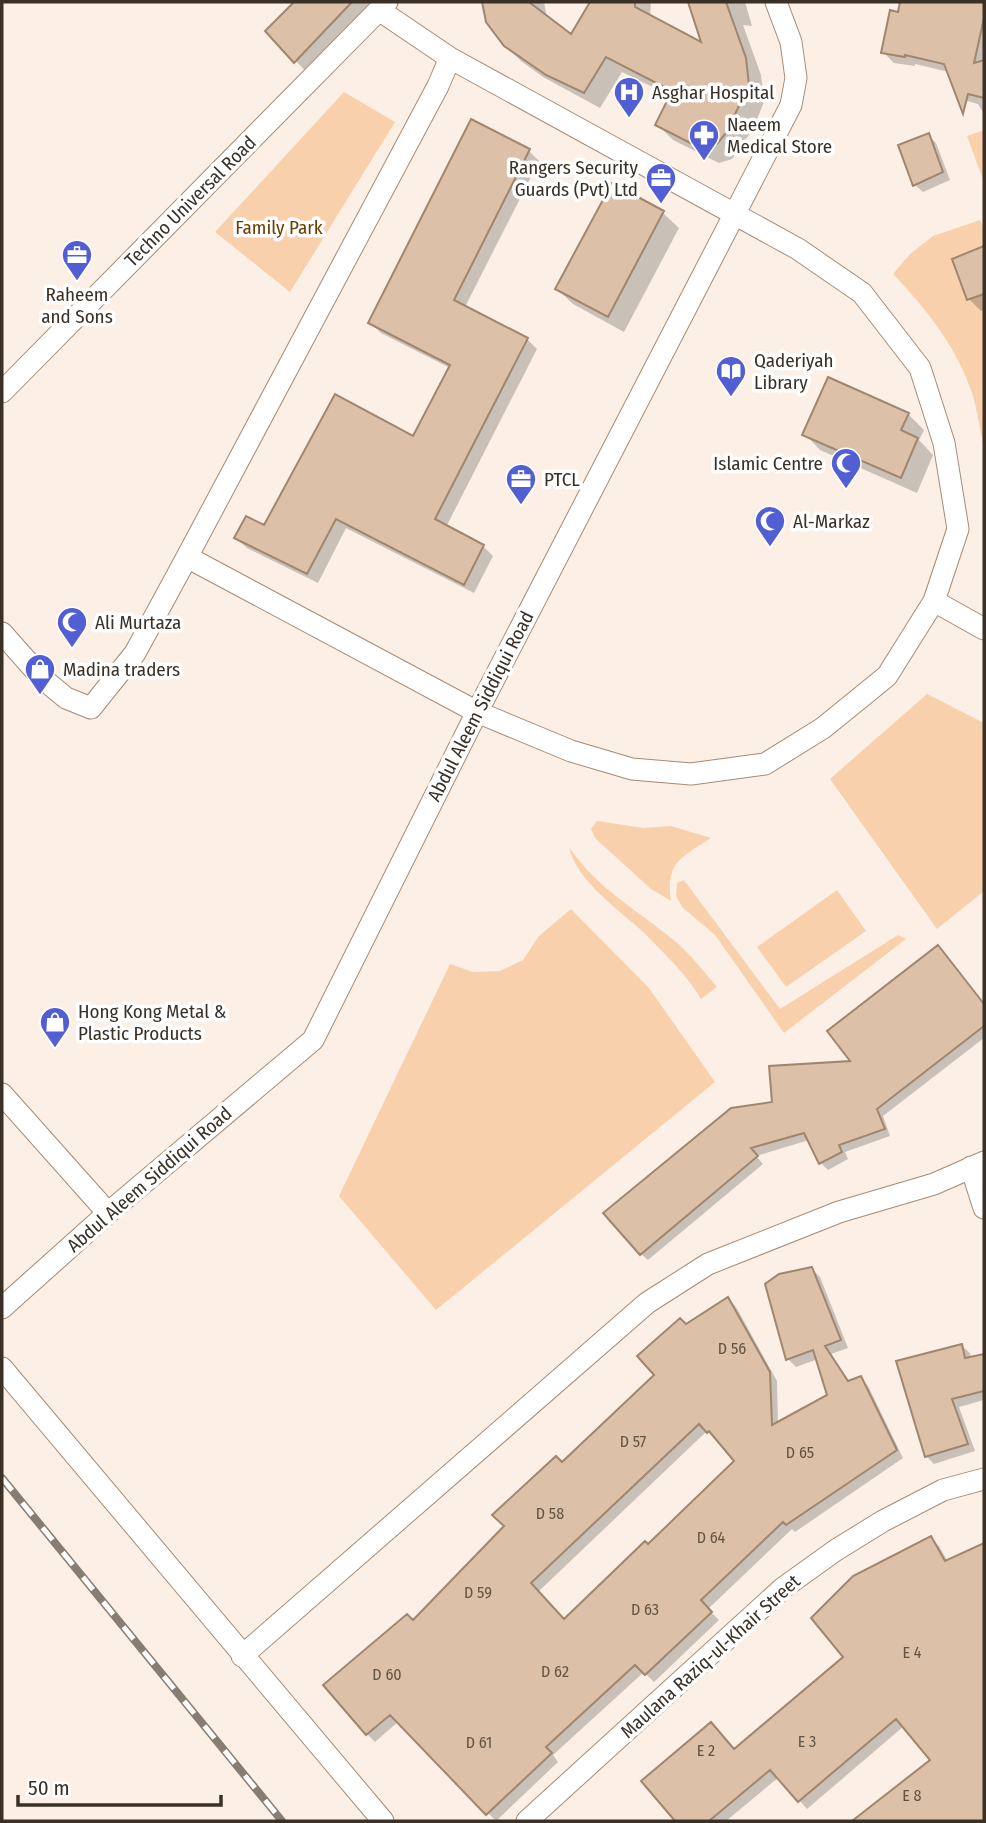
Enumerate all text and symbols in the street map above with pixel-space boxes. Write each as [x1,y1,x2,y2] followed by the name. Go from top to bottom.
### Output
[612,75,646,119] hospital icon: Asghar Hospital
[652,81,774,104] place label: Asghar Hospital
[727,113,832,158] place label: Naeem Medical Store
[687,118,721,162] pharmacy icon: Naeem Medical Store
[120,131,261,272] street label: Techno Universal Road
[509,156,639,201] place label: Rangers Security Guards (Pvt) Ltd
[644,161,678,205] office icon: Rangers Security Guards (Pvt) Ltd
[235,216,323,239] park label: Family Park
[60,238,94,282] office icon: Raheem and Sons
[41,283,113,328] place label: Raheem and Sons
[754,349,834,394] place label: Qaderiyah Library
[714,354,748,398] library icon: Qaderiyah Library
[829,446,863,490] mosque icon: Islamic Centre
[713,452,823,475] place label: Islamic Centre
[504,462,538,506] office icon: PTCL
[544,468,580,491] place label: PTCL
[753,504,787,548] mosque icon: Al-Markaz
[793,510,870,533] place label: Al-Markaz
[55,605,89,649] mosque icon: Ali Murtaza
[422,607,538,805] street label: Abdul Aleem Siddiqui Road
[95,611,181,634] place label: Ali Murtaza
[23,652,57,696] shop icon: Madina traders
[63,658,180,681] place label: Madina traders
[78,1000,227,1045] place label: Hong Kong Metal & Plastic Products
[38,1005,72,1049] shop icon: Hong Kong Metal & Plastic Products
[62,1102,236,1257] street label: Abdul Aleem Siddiqui Road
[718,1339,746,1358] house number: D 56
[620,1432,647,1451] house number: D 57
[786,1443,814,1462] house number: D 65
[536,1504,564,1523] house number: D 58
[697,1528,726,1547] house number: D 64
[616,1569,805,1743] street label: Maulana Raziq-ul-Khair Street
[464,1583,492,1602] house number: D 59
[631,1600,659,1619] house number: D 63
[902,1643,922,1662] house number: E 4
[541,1662,569,1681] house number: D 62
[372,1665,402,1684] house number: D 60
[798,1732,816,1751] house number: E 3
[466,1733,492,1752] house number: D 61
[697,1741,715,1760] house number: E 2
[18,1764,220,1808] scale bar
[28,1775,70,1801] text: 50 m
[902,1786,922,1805] house number: E 8

